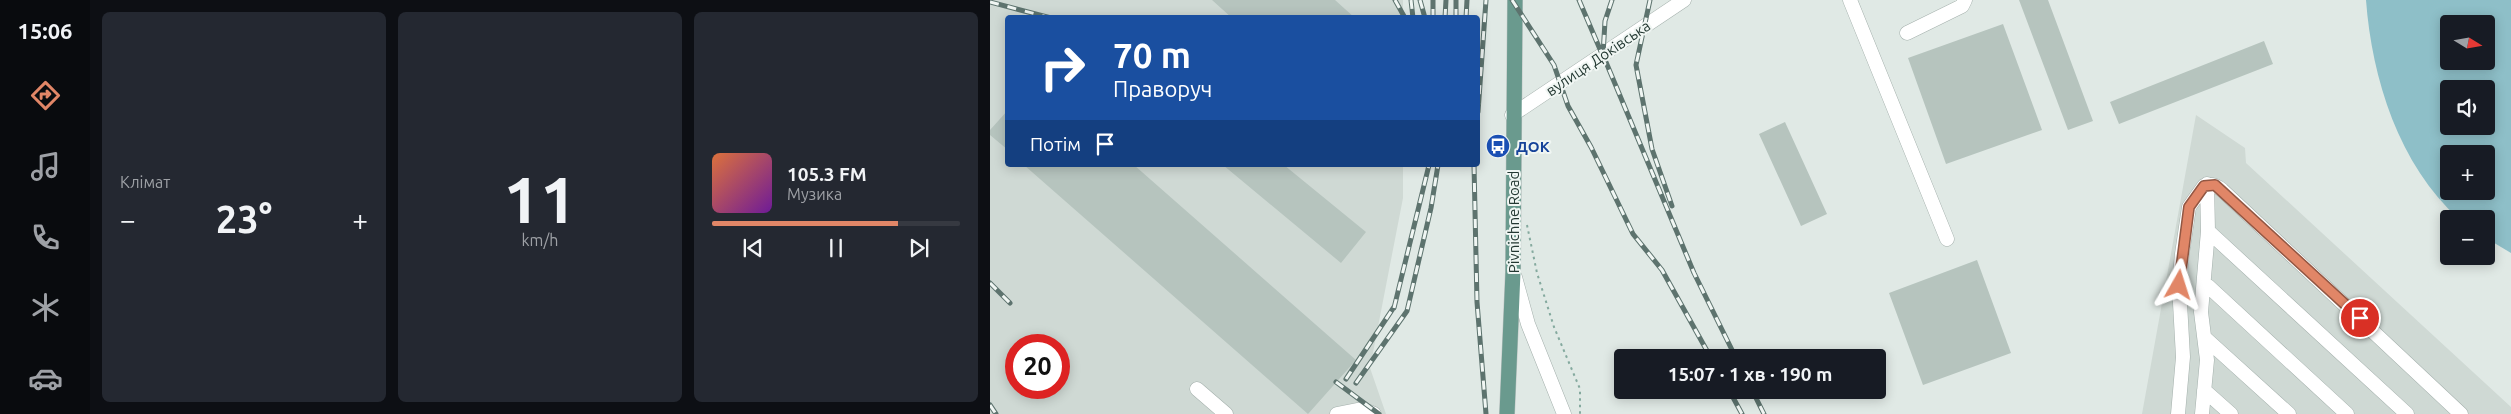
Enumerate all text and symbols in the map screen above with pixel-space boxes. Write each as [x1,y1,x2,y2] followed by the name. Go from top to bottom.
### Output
[2440,15,2495,70] north arrow
[2440,15,2495,265] map controls
[1543,17,1653,99] street label: вулиця Доківська
[17,18,73,43] text: 15:06
[1030,35,1095,100] icon: right
[1113,35,1191,75] text: 70 m
[1113,76,1212,101] text: Праворуч
[28,78,63,113] icon: directions
[2440,80,2495,135] button: sound
[1091,130,1119,158] icon: arrive
[1030,133,1081,155] text: Потім
[1485,133,1511,159] bus stop icon: ДОК
[1516,138,1550,155] place label: ДОК
[2440,145,2495,200] button: +
[28,149,63,184] icon: music
[503,162,577,235] text: 11
[787,163,867,185] text: 105.3 FM
[1505,171,1522,273] street label: Pivnichne Road
[120,173,170,191] text: Клімат
[787,185,842,203] text: Музика
[216,198,272,240] text: 23°
[120,204,136,235] text: −
[352,204,368,235] text: +
[2440,210,2495,265] button: −
[28,220,63,255] icon: phone
[522,231,558,249] text: km/h
[739,234,767,262] icon: previous
[822,234,850,262] icon: pause
[905,234,933,262] icon: next
[2152,258,2204,310] position arrow
[28,290,63,325] icon: climate
[2339,297,2381,339] pin
[2346,304,2374,332] icon: arrive
[1005,334,1070,399] speed limit sign: 20
[28,361,63,396] icon: car
[1668,363,1832,385] text: 15:07 · 1 хв · 190 m

